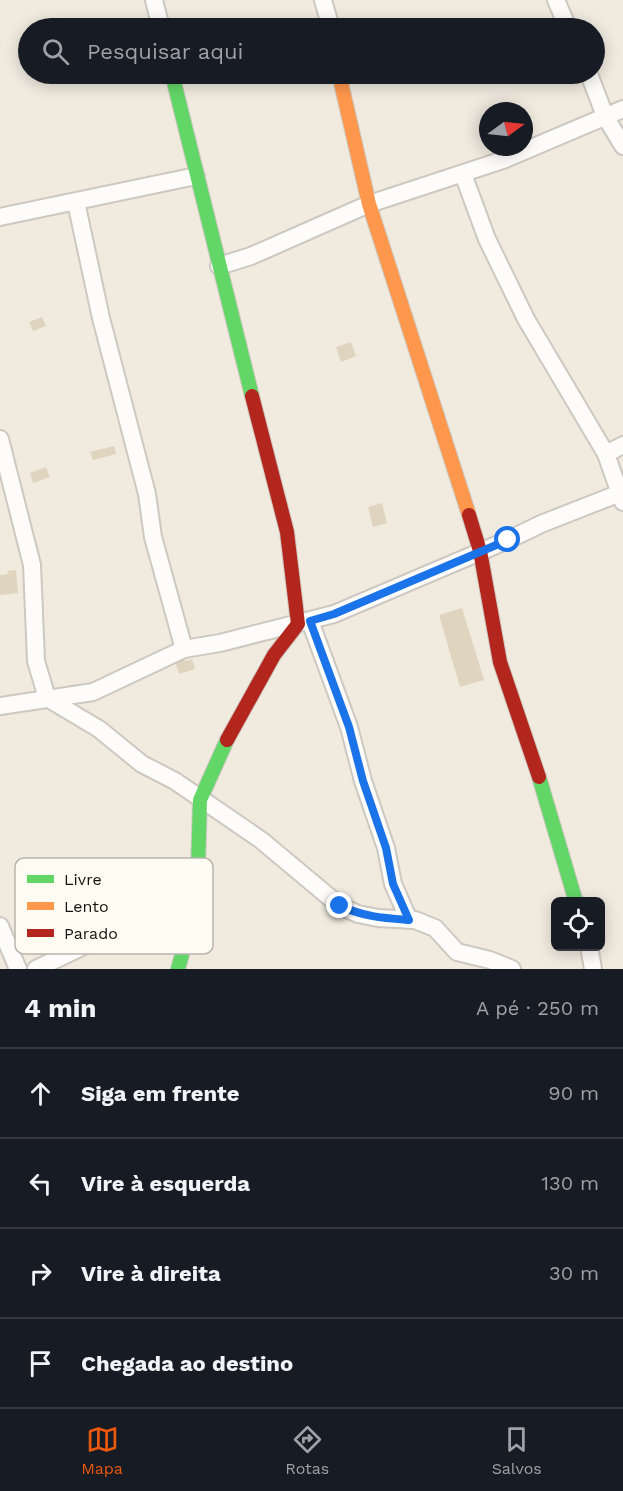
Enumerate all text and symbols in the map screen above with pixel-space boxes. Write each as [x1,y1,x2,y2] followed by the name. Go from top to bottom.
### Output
[18,18,605,84] search box
[39,35,72,68] icon: search
[87,39,243,64] text: Pesquisar aqui
[479,102,533,156] north arrow
[494,526,520,552] route start
[15,858,213,954] legend
[64,870,102,889] text: Livre
[326,892,352,918] route end
[64,897,109,916] text: Lento
[551,897,605,951] map controls
[551,897,605,951] button: locate
[64,924,118,943] text: Parado
[24,993,96,1023] text: 4 min
[476,996,599,1020] text: A pé · 250 m
[24,1077,57,1110] icon: ahead
[81,1081,239,1106] text: Siga em frente
[548,1081,599,1105] text: 90 m
[24,1167,57,1200] icon: left
[81,1171,250,1196] text: Vire à esquerda
[541,1171,599,1195] text: 130 m
[24,1257,57,1290] icon: right
[81,1261,221,1286] text: Vire à direita
[549,1261,599,1285] text: 30 m
[24,1347,57,1380] icon: arrive
[81,1351,293,1376] text: Chegada ao destino
[81,1423,123,1478] tab: Mapa
[285,1423,329,1478] tab: Rotas
[492,1423,542,1478] tab: Salvos

